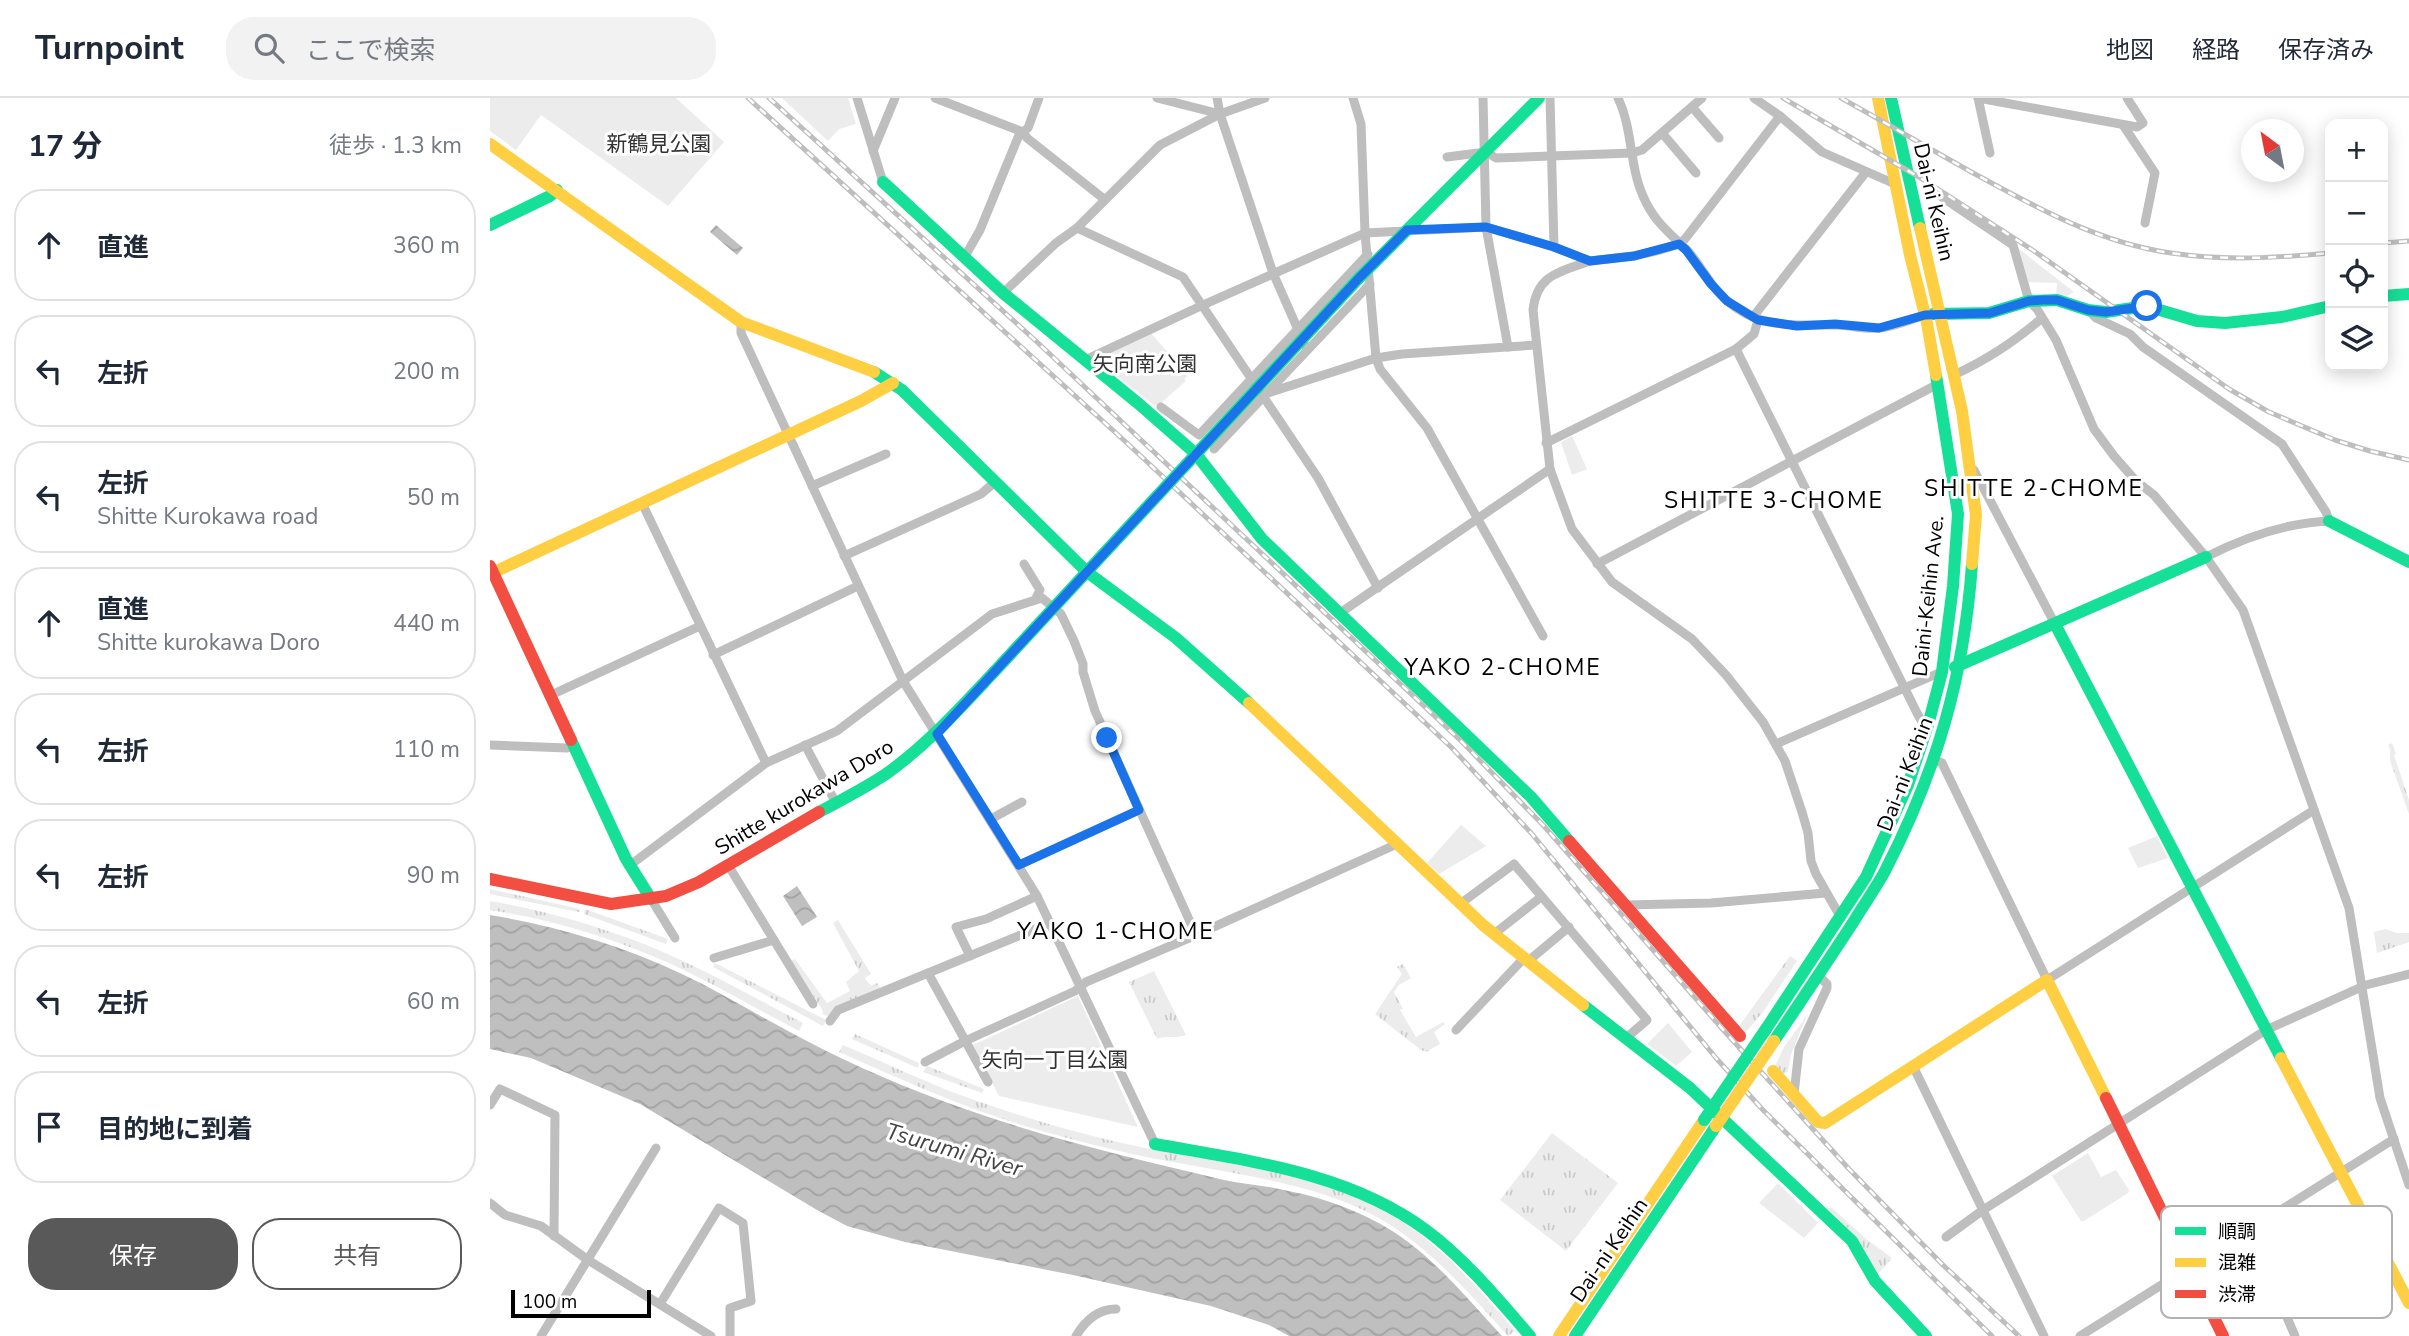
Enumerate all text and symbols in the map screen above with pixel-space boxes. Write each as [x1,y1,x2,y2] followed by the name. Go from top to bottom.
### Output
[226,17,716,80] search box
[35,26,184,71] text: Turnpoint
[250,29,288,67] icon: search
[306,33,436,68] text: ここで検索
[2106,34,2154,66] text: 地図
[2192,34,2240,66] text: 経路
[2278,34,2374,66] text: 保存済み
[2241,119,2304,182] north arrow
[2325,119,2388,371] map controls
[2325,119,2388,182] button: +
[28,126,102,167] text: 17 分
[329,130,462,161] text: 徒歩 · 1.3 km
[607,130,712,158] park label: 新鶴見公園
[1907,140,1961,264] street label: Dai-ni Keihin
[2325,182,2388,245] button: −
[30,226,68,264] icon: ahead
[97,230,149,265] text: 直進
[393,230,460,261] text: 360 m
[2325,245,2388,308] button: locate
[2131,290,2162,321] route start
[2325,308,2388,371] button: layers
[1093,350,1198,378] park label: 矢向南公園
[30,352,68,390] icon: left
[97,356,149,391] text: 左折
[393,356,460,387] text: 200 m
[97,466,149,501] text: 左折
[1924,473,2144,504] district label: SHITTE 2-CHOME
[30,478,68,516] icon: left
[407,482,460,513] text: 50 m
[1664,485,1884,516] district label: SHITTE 3-CHOME
[97,501,318,532] text: Shitte Kurokawa road
[1906,514,1950,678] street label: Daini-Keihin Ave.
[97,592,149,627] text: 直進
[30,604,68,642] icon: ahead
[393,608,460,639] text: 440 m
[97,627,320,658] text: Shitte kurokawa Doro
[1403,652,1602,683] district label: YAKO 2-CHOME
[1870,713,1940,835] street label: Dai-ni Keihin
[1091,722,1122,753] route end
[30,730,68,768] icon: left
[709,733,899,861] street label: Shitte kurokawa Doro
[97,734,149,769] text: 左折
[393,734,460,765] text: 110 m
[30,856,68,894] icon: left
[97,860,149,895] text: 左折
[407,860,460,891] text: 90 m
[1016,916,1215,947] district label: YAKO 1-CHOME
[30,982,68,1020] icon: left
[97,986,149,1021] text: 左折
[407,986,460,1017] text: 60 m
[982,1046,1129,1074] park label: 矢向一丁目公園
[30,1108,68,1146] icon: arrive
[97,1112,253,1147] text: 目的地に到着
[882,1116,1027,1185] water label: Tsurumi River
[1564,1192,1654,1308] street label: Dai-ni Keihin
[2161,1206,2392,1318] legend
[28,1218,238,1290] button: 保存
[252,1218,462,1290] button: 共有
[2218,1219,2256,1245] text: 順調
[2218,1250,2256,1276] text: 混雑
[2218,1282,2256,1308] text: 渋滞
[511,1287,651,1319] scale bar
[522,1289,577,1315] text: 100 m

